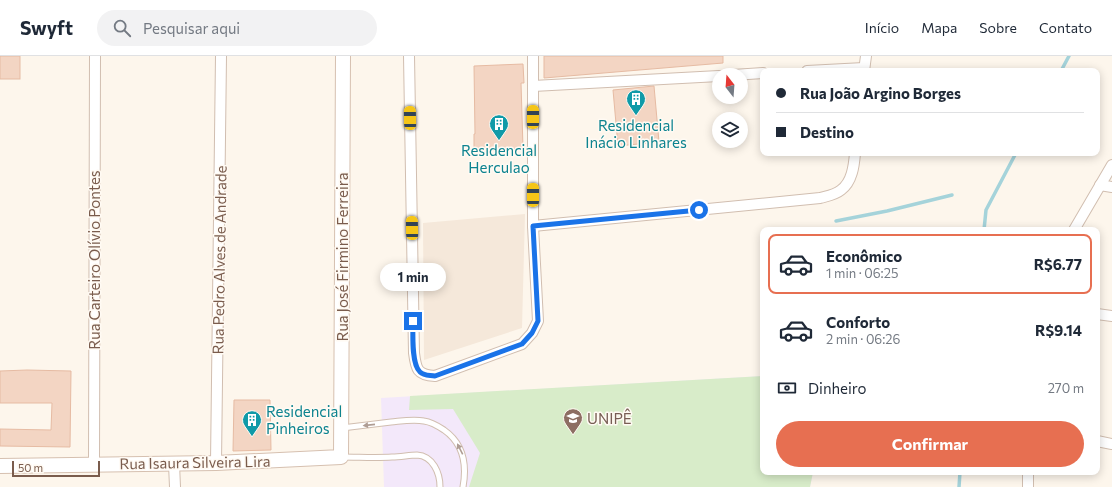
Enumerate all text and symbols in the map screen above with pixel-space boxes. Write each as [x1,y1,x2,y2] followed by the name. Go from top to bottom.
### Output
[97,10,377,46] search box
[20,16,73,39] text: Swyft
[111,17,133,39] icon: search
[143,19,240,37] text: Pesquisar aqui
[865,19,899,36] text: Início
[921,19,957,36] text: Mapa
[979,19,1017,36] text: Sobre
[1039,19,1092,36] text: Contato
[712,68,748,104] north arrow
[712,68,748,148] map controls
[800,84,961,102] text: Rua João Argino Borges
[625,88,647,116] building icon: Residencial Inácio Linhares
[527,105,539,129] car
[404,106,416,130] car
[712,112,748,148] button: layers
[488,113,510,141] building icon: Residencial Herculao
[585,116,687,151] place label: Residencial Inácio Linhares
[800,123,854,141] text: Destino
[461,141,537,176] place label: Residencial Herculao
[208,165,230,355] street label: Rua Pedro Alves de Andrade
[85,170,103,350] street label: Rua Carteiro Olívio Pontes
[333,172,351,342] street label: Rua José Firmino Ferreira
[527,183,539,207] car
[690,201,708,219] route start
[406,216,418,240] car
[778,246,814,282] icon: car
[826,247,902,265] text: Econômico
[1034,255,1082,273] text: R$6.77
[380,263,446,291] callout: 1 min
[826,265,898,281] text: 1 min · 06:25
[398,269,428,285] text: 1 min
[404,312,422,330] route end
[778,312,814,348] icon: car
[826,313,890,331] text: Conforto
[1035,321,1082,339] text: R$9.14
[826,331,900,347] text: 2 min · 06:26
[776,377,798,399] icon: cash
[808,379,867,397] text: Dinheiro
[1048,380,1084,396] text: 270 m
[266,402,342,437] place label: Residencial Pinheiros
[562,407,584,435] school or university icon: UNIPÊ
[587,408,632,427] place label: UNIPÊ
[241,409,263,437] building icon: Residencial Pinheiros
[363,421,375,428] one-way arrow
[776,421,1084,467] button: Confirmar
[457,443,463,455] one-way arrow
[119,452,271,472] street label: Rua Isaura Silveira Lira
[12,459,100,478] scale bar
[18,461,43,474] text: 50 m

